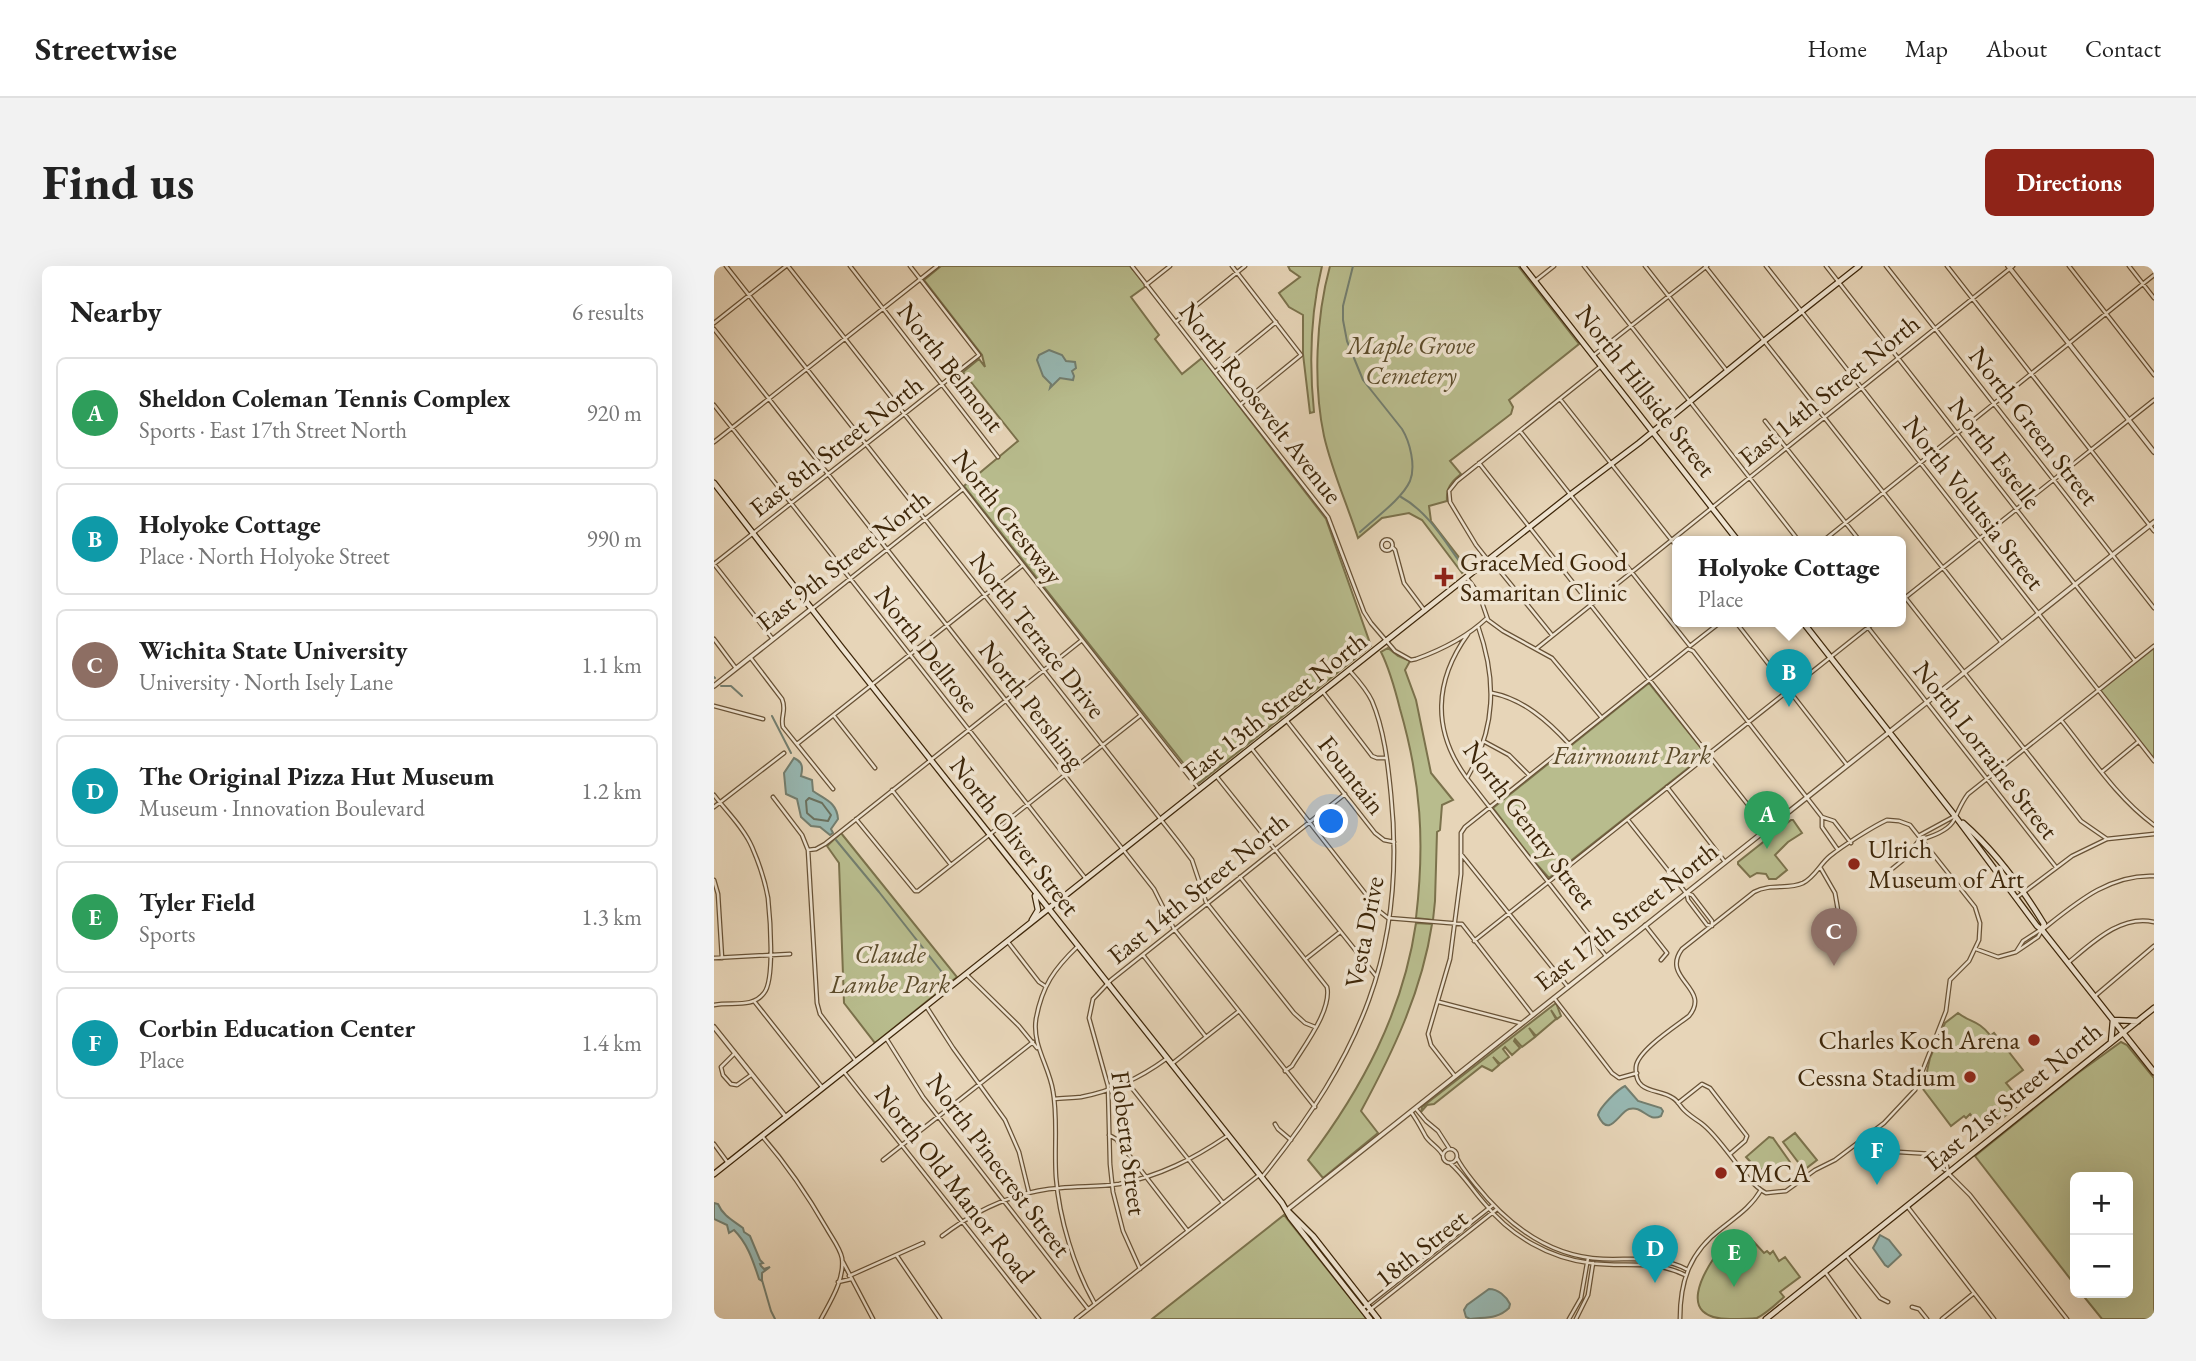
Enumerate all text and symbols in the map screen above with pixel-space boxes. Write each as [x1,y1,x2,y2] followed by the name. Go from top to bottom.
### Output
[35,27,177,70] text: Streetwise
[1807,33,1867,64] text: Home
[1905,33,1948,64] text: Map
[1986,33,2047,64] text: About
[2085,33,2161,64] text: Contact
[1985,149,2154,216] button: Directions
[42,150,194,214] text: Find us
[70,292,162,331] text: Nearby
[890,295,1012,439] street label: North Belmont
[1172,295,1350,511] street label: North Roosevelt Avenue
[572,297,644,327] text: 6 results
[1568,298,1724,484] street label: North Hillside Street
[1731,306,1927,474] street label: East 14th Street North
[1345,328,1476,392] park label: Maple Grove Cemetery
[1961,340,2107,512] street label: North Green Street
[742,368,930,524] street label: East 8th Street North
[139,381,510,415] text: Sheldon Coleman Tennis Complex
[1941,390,2049,516] street label: North Estelle
[87,398,103,428] text: A
[586,398,642,428] text: 920 m
[1895,409,2053,597] street label: North Volutsia Street
[139,415,407,445] text: Sports · East 17th Street North
[945,443,1072,592] street label: North Crestway
[749,482,937,638] street label: East 9th Street North
[139,507,321,541] text: Holyoke Cottage
[88,524,102,554] text: B
[586,524,642,554] text: 990 m
[1672,536,1906,627] popup
[139,541,390,571] text: Place · North Holyoke Street
[962,545,1114,725] street label: North Terrace Drive
[1460,545,1628,609] place label: GraceMed Good Samaritan Clinic
[1698,550,1880,584] text: Holyoke Cottage
[1434,567,1454,587] marker: GraceMed Good Samaritan Clinic
[867,579,987,719] street label: North Dellrose
[1698,584,1743,614] text: Place
[1176,624,1374,788] street label: East 13th Street North
[139,633,408,667] text: Wichita State University
[971,634,1093,777] street label: North Pershing
[1766,649,1812,707] pin: B
[87,650,103,680] text: C
[581,650,642,680] text: 1.1 km
[1906,654,2066,846] street label: North Lorraine Street
[139,667,393,697] text: University · North Isely Lane
[1310,728,1394,822] street label: Fountain
[1456,734,1604,916] street label: North Gentry Street
[1552,738,1712,772] park label: Fairmount Park
[942,749,1088,923] street label: North Oliver Street
[139,759,495,793] text: The Original Pizza Hut Museum
[86,776,104,806] text: D
[581,776,642,806] text: 1.2 km
[1744,791,1790,849] pin: A
[139,793,425,823] text: Museum · Innovation Boulevard
[1100,804,1296,972] street label: East 14th Street North
[1314,804,1348,838] your location
[1868,832,2024,896] place label: Ulrich Museum of Art
[1527,834,1725,998] street label: East 17th Street North
[1846,856,1862,872] marker: Ulrich Museum of Art
[1337,873,1391,991] street label: Vesta Drive
[139,885,255,919] text: Tyler Field
[88,902,102,932] text: E
[581,902,642,932] text: 1.3 km
[1811,908,1857,966] pin: C
[139,919,195,949] text: Sports
[829,937,950,1001] park label: Claude Lambe Park
[139,1011,415,1045] text: Corbin Education Center
[1917,1014,2109,1178] street label: East 21st Street North
[1818,1023,2021,1057] place label: Charles Koch Arena
[89,1028,101,1058] text: F
[581,1028,642,1058] text: 1.4 km
[2026,1032,2042,1048] marker: Charles Koch Arena
[139,1045,184,1075] text: Place
[1797,1060,1956,1094] place label: Cessna Stadium
[919,1066,1079,1264] street label: North Pinecrest Street
[1103,1069,1155,1217] street label: Floberta Street
[1962,1069,1978,1085] marker: Cessna Stadium
[867,1078,1043,1290] street label: North Old Manor Road
[1854,1127,1900,1185] pin: F
[1735,1156,1811,1190] place label: YMCA
[1713,1165,1729,1181] marker: YMCA
[2070,1172,2133,1298] map controls
[2070,1172,2133,1235] button: +
[1368,1201,1474,1295] street label: 18th Street
[1632,1225,1678,1283] pin: D
[1711,1229,1757,1287] pin: E
[2070,1235,2133,1298] button: −

